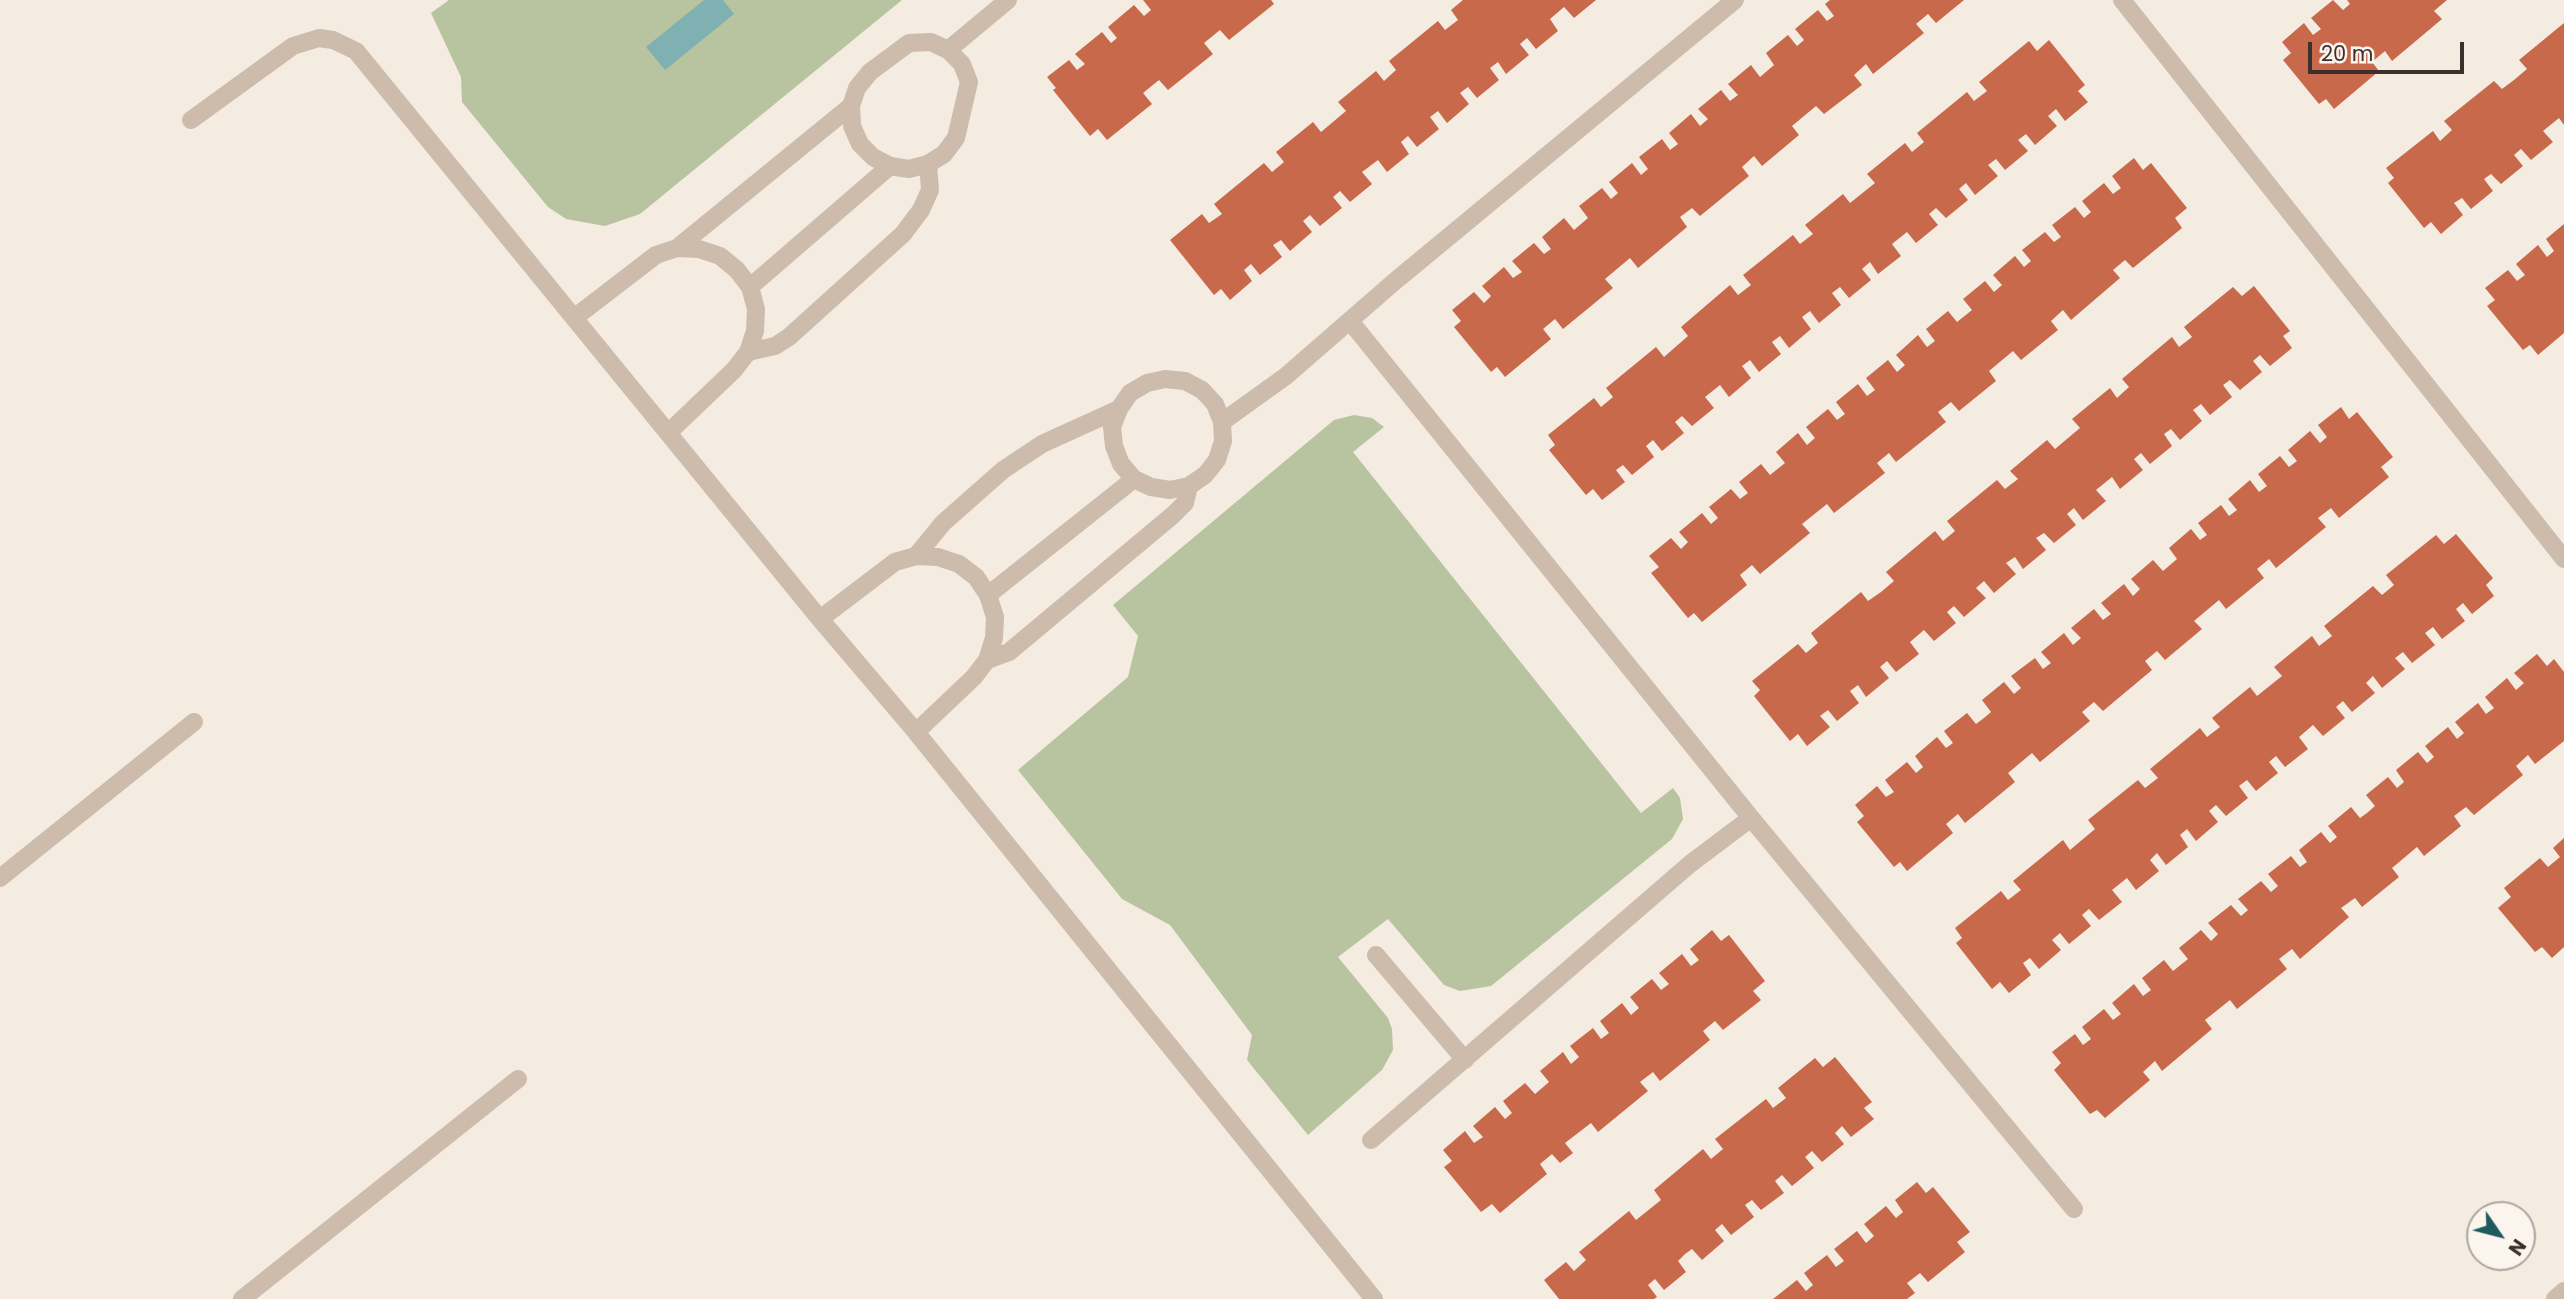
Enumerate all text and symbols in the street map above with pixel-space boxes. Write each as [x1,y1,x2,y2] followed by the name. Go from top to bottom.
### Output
[2312,28,2468,72] scale bar
[2321,39,2374,68] text: 20 m
[2466,1201,2536,1271] north arrow
[2502,1234,2532,1261] text: N

